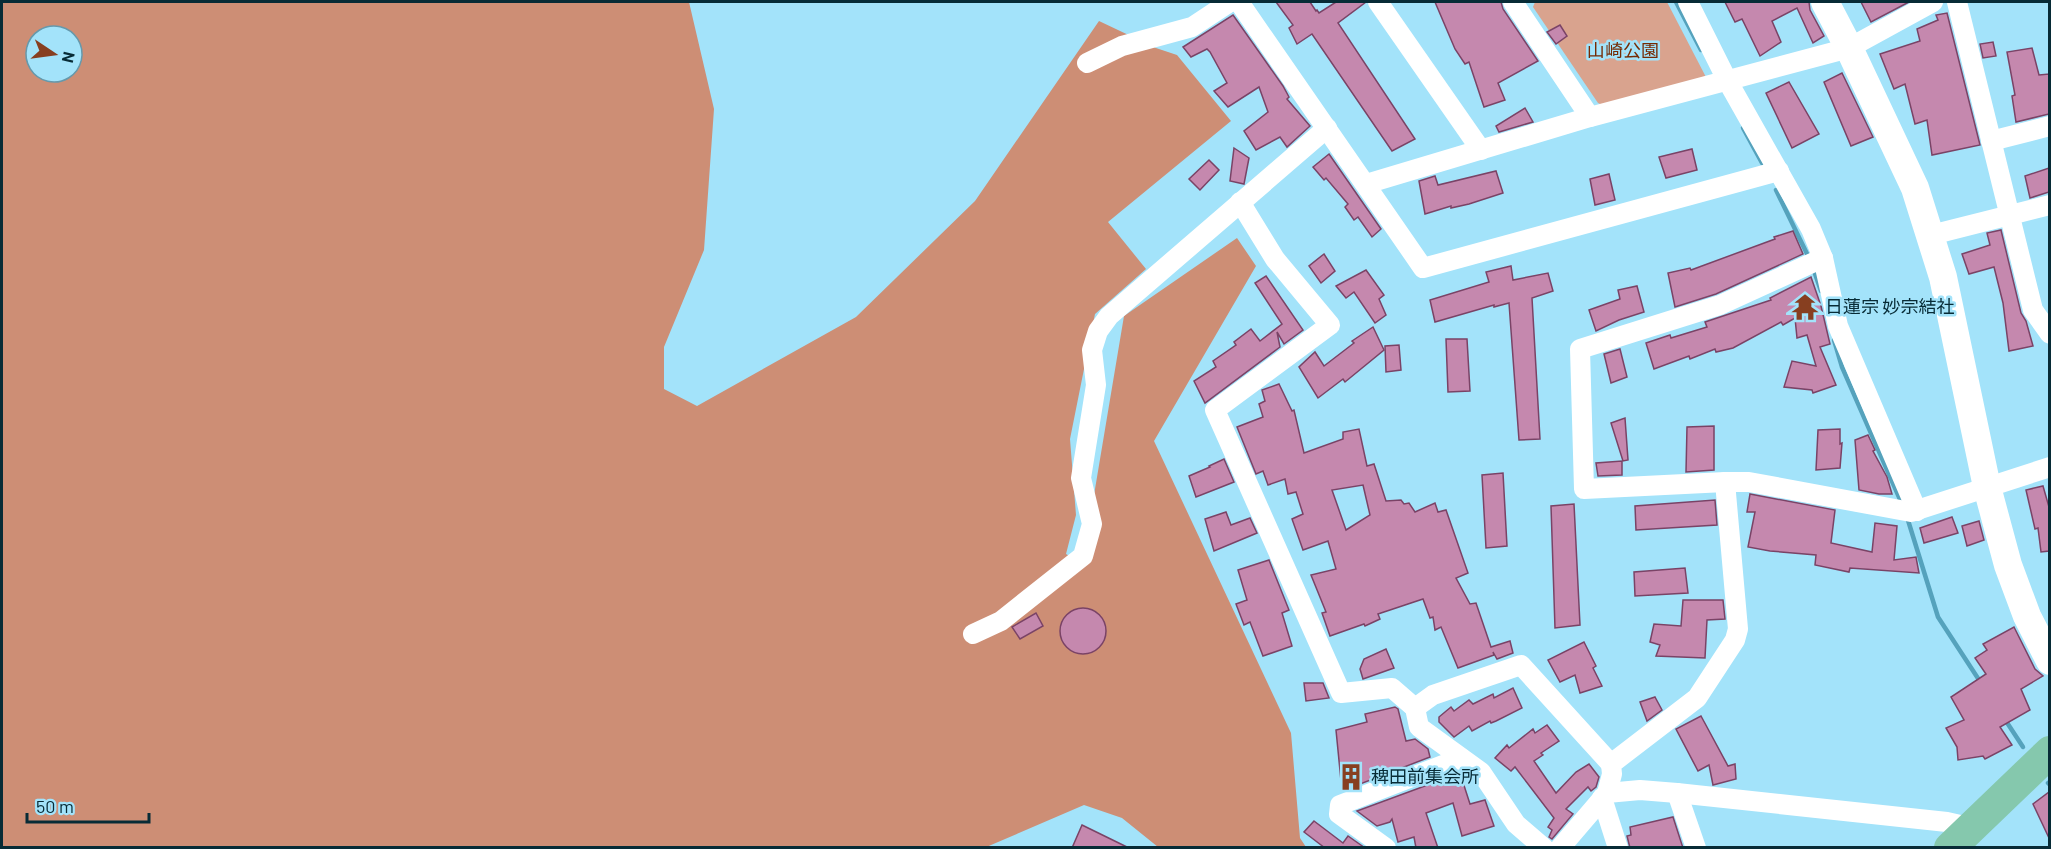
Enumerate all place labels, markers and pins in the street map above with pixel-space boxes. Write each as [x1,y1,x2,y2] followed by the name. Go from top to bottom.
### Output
[1790,292,1820,322] temple icon: 日蓮宗 妙宗結社
[1825,295,1955,317] place label: 日蓮宗 妙宗結社
[1336,762,1366,792] building icon: 稗田前集会所
[1371,765,1479,787] place label: 稗田前集会所

